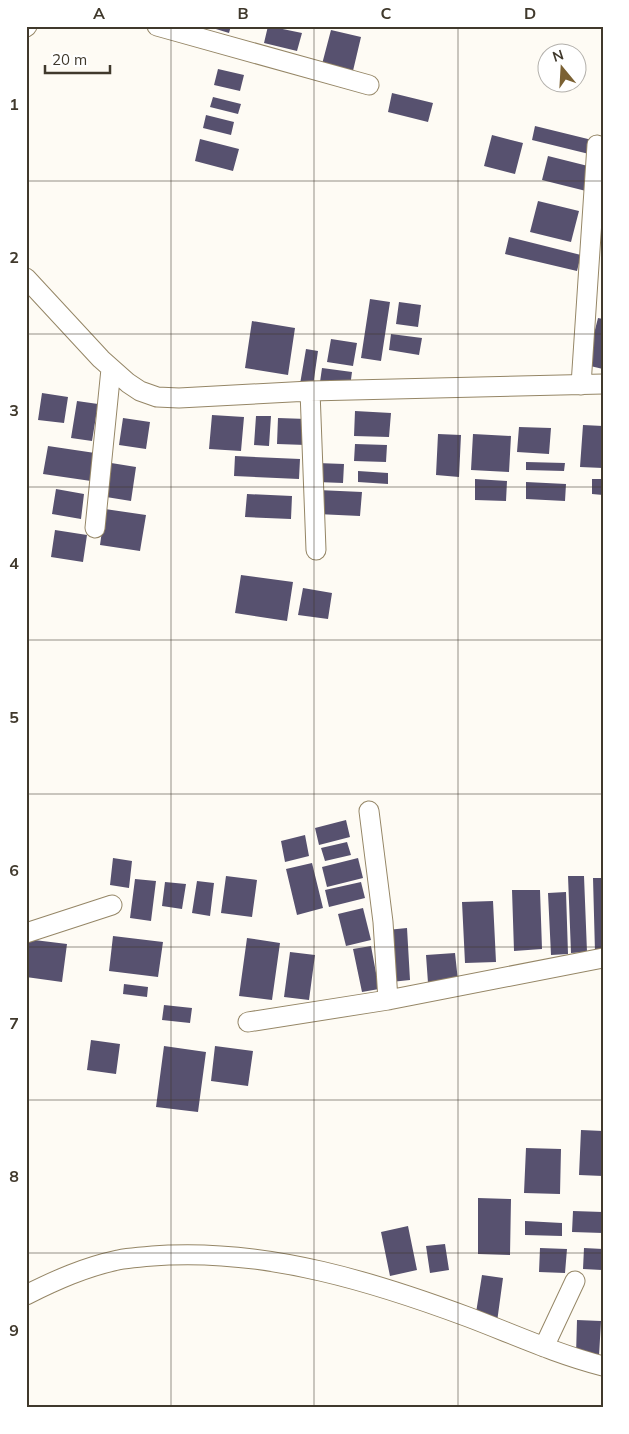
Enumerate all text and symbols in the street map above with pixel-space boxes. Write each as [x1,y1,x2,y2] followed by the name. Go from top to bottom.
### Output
[93,3,105,23] text: A
[237,3,249,23] text: B
[381,3,392,23] text: C
[524,3,536,23] text: D
[45,42,110,74] scale bar
[536,42,586,92] north arrow
[550,45,566,66] text: N
[52,50,87,69] text: 20 m
[9,94,19,114] text: 1
[9,247,19,267] text: 2
[9,400,19,420] text: 3
[9,553,19,573] text: 4
[9,707,19,727] text: 5
[9,860,19,880] text: 6
[9,1013,19,1033] text: 7
[9,1166,19,1186] text: 8
[9,1320,19,1340] text: 9

